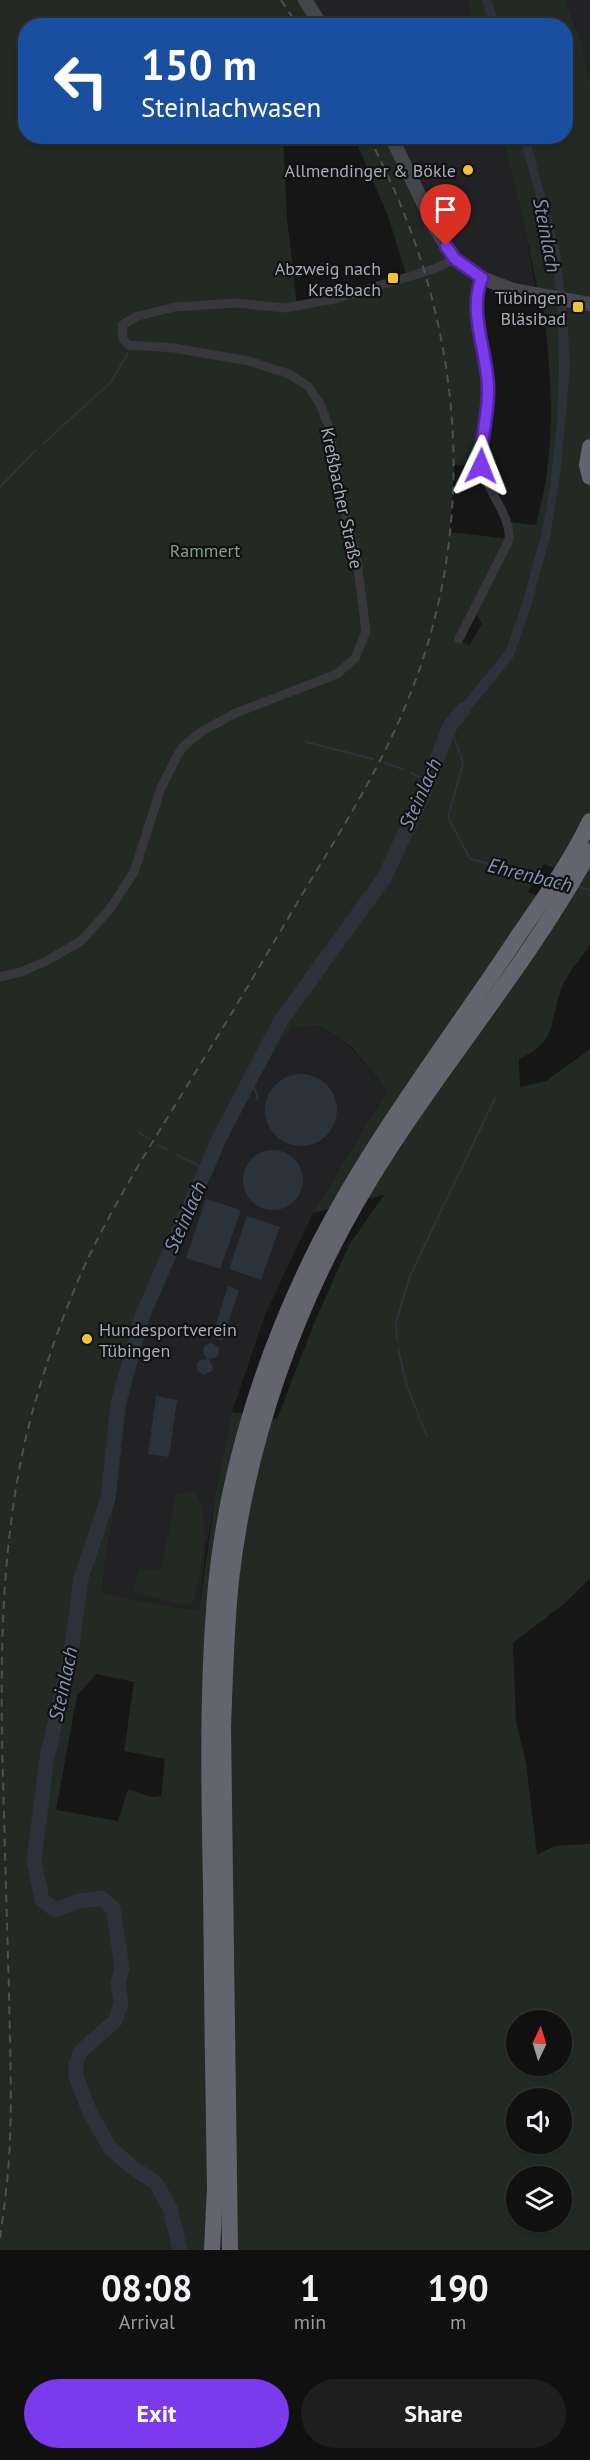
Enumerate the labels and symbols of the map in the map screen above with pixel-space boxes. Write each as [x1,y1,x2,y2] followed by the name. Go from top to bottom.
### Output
[285,159,456,182] place label: Allmendinger & Bökle
[461,163,475,177] marker: Allmendinger & Bökle
[420,184,471,246] pin
[527,196,567,274] water label: Steinlach
[275,257,381,301] place label: Abzweig nach Kreßbach
[386,271,400,285] marker: Abzweig nach Kreßbach
[495,286,566,330] place label: Tübingen Bläsibad
[571,300,585,314] marker: Tübingen Bläsibad
[316,425,368,571] street label: Kreßbacher Straße
[449,434,513,498] position arrow
[170,539,240,562] park label: Rammert
[393,754,447,834] water label: Steinlach
[485,852,575,898] water label: Ehrenbach
[158,1177,212,1257] water label: Steinlach
[99,1318,237,1362] place label: Hundesportverein Tübingen
[80,1332,94,1346] marker: Hundesportverein Tübingen
[42,1644,84,1724] water label: Steinlach
[506,2010,572,2076] north arrow

